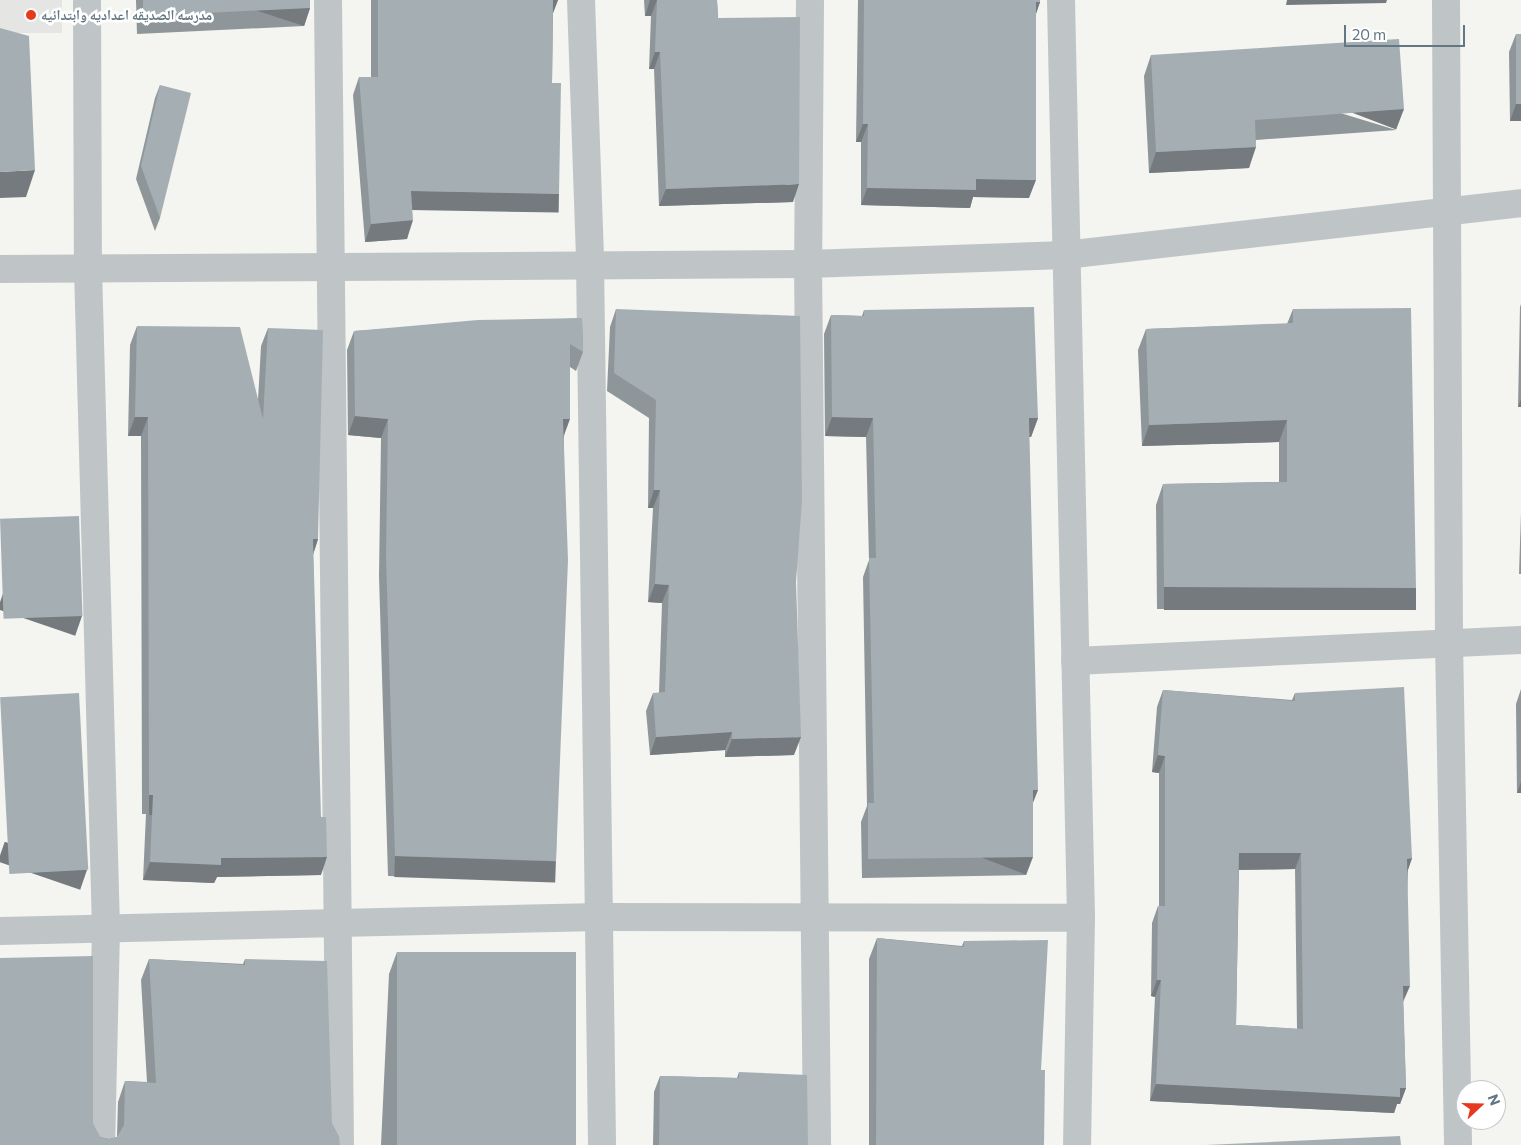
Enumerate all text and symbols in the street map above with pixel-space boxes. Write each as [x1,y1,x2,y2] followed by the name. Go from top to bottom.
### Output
[41,7,212,23] place label: مدرسه الصديقه اعداديه وابتدائيه
[25,9,37,21] marker: مدرسه الصديقه اعداديه وابتدائيه
[1346,15,1467,47] scale bar
[1352,25,1386,43] text: 20 m
[1456,1080,1506,1130] north arrow
[1485,1092,1504,1108] text: N

